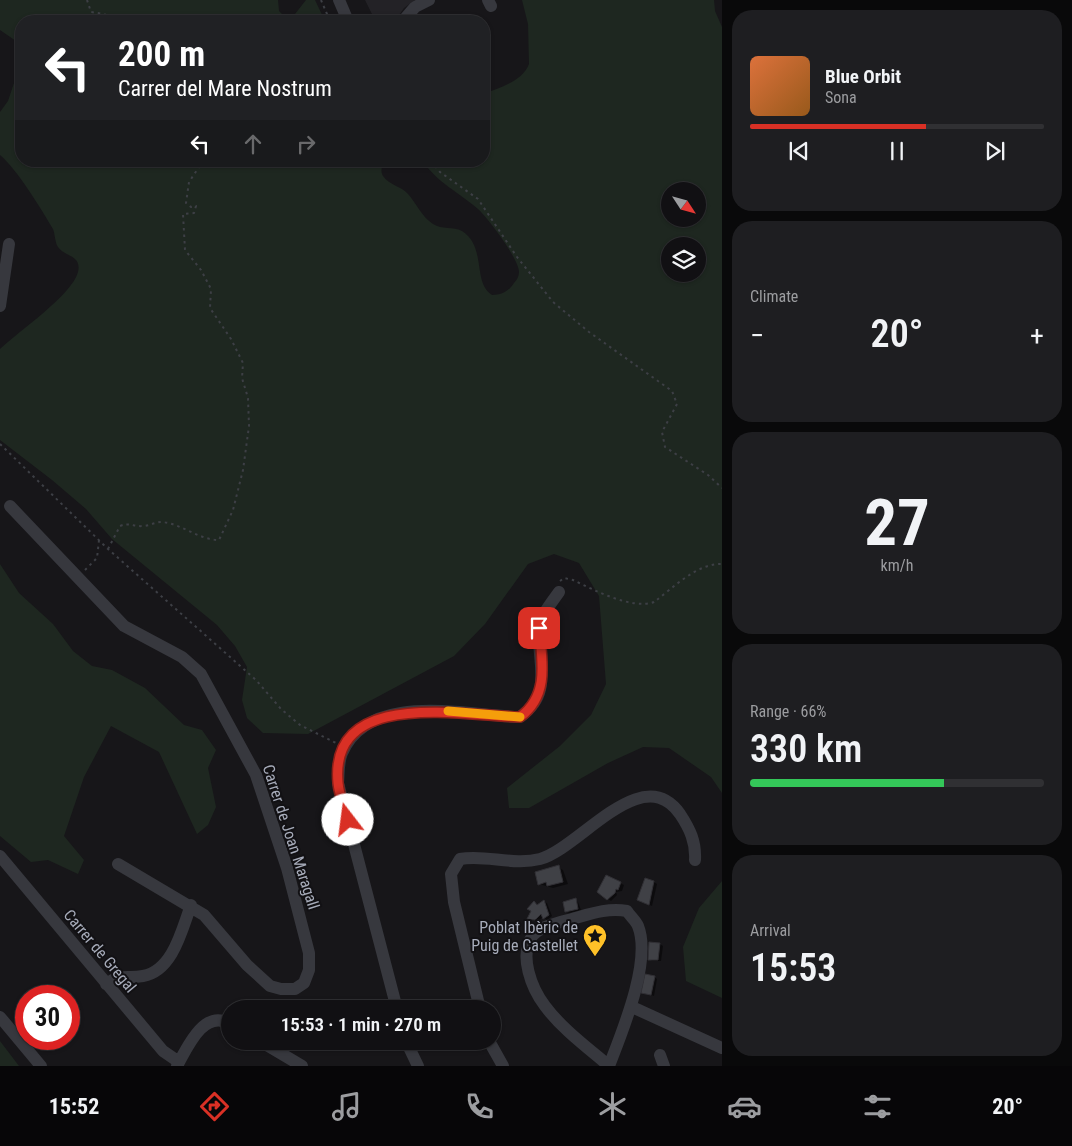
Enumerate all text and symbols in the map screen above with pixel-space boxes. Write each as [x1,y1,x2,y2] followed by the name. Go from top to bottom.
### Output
[118,34,205,75] text: 200 m
[35,35,100,100] icon: left
[825,65,901,88] text: Blue Orbit
[118,76,332,101] text: Carrer del Mare Nostrum
[825,88,857,107] text: Sona
[186,130,214,158] icon: left
[239,130,267,158] icon: ahead
[292,130,320,158] icon: right
[785,137,813,165] icon: previous
[883,137,911,165] icon: pause
[981,137,1009,165] icon: next
[661,182,706,228] north arrow
[661,182,706,282] map controls
[661,237,706,282] button: layers
[750,287,798,306] text: Climate
[871,312,923,356] text: 20°
[750,319,764,352] text: −
[1030,319,1044,352] text: +
[864,485,930,561] text: 27
[881,556,913,575] text: km/h
[518,607,560,649] pin
[525,614,553,642] icon: arrive
[750,702,826,721] text: Range · 66%
[750,727,862,771] text: 330 km
[259,762,323,912] street label: Carrer de Joan Maragall
[321,793,373,845] position arrow
[60,906,140,996] street label: Carrer de Gregal
[471,918,578,955] place label: Poblat Ibèric de Puig de Castellet
[750,921,791,940] text: Arrival
[582,923,608,957] place icon: Poblat Ibèric de Puig de Castellet
[750,946,836,990] text: 15:53
[15,985,80,1050] speed limit sign: 30
[281,1013,441,1036] text: 15:53 · 1 min · 270 m
[197,1089,232,1124] icon: directions
[329,1089,364,1124] icon: music
[462,1089,497,1124] icon: phone
[595,1089,630,1124] icon: climate
[727,1089,762,1124] icon: car
[860,1089,895,1124] icon: filters
[49,1094,99,1119] text: 15:52
[992,1094,1023,1119] text: 20°

